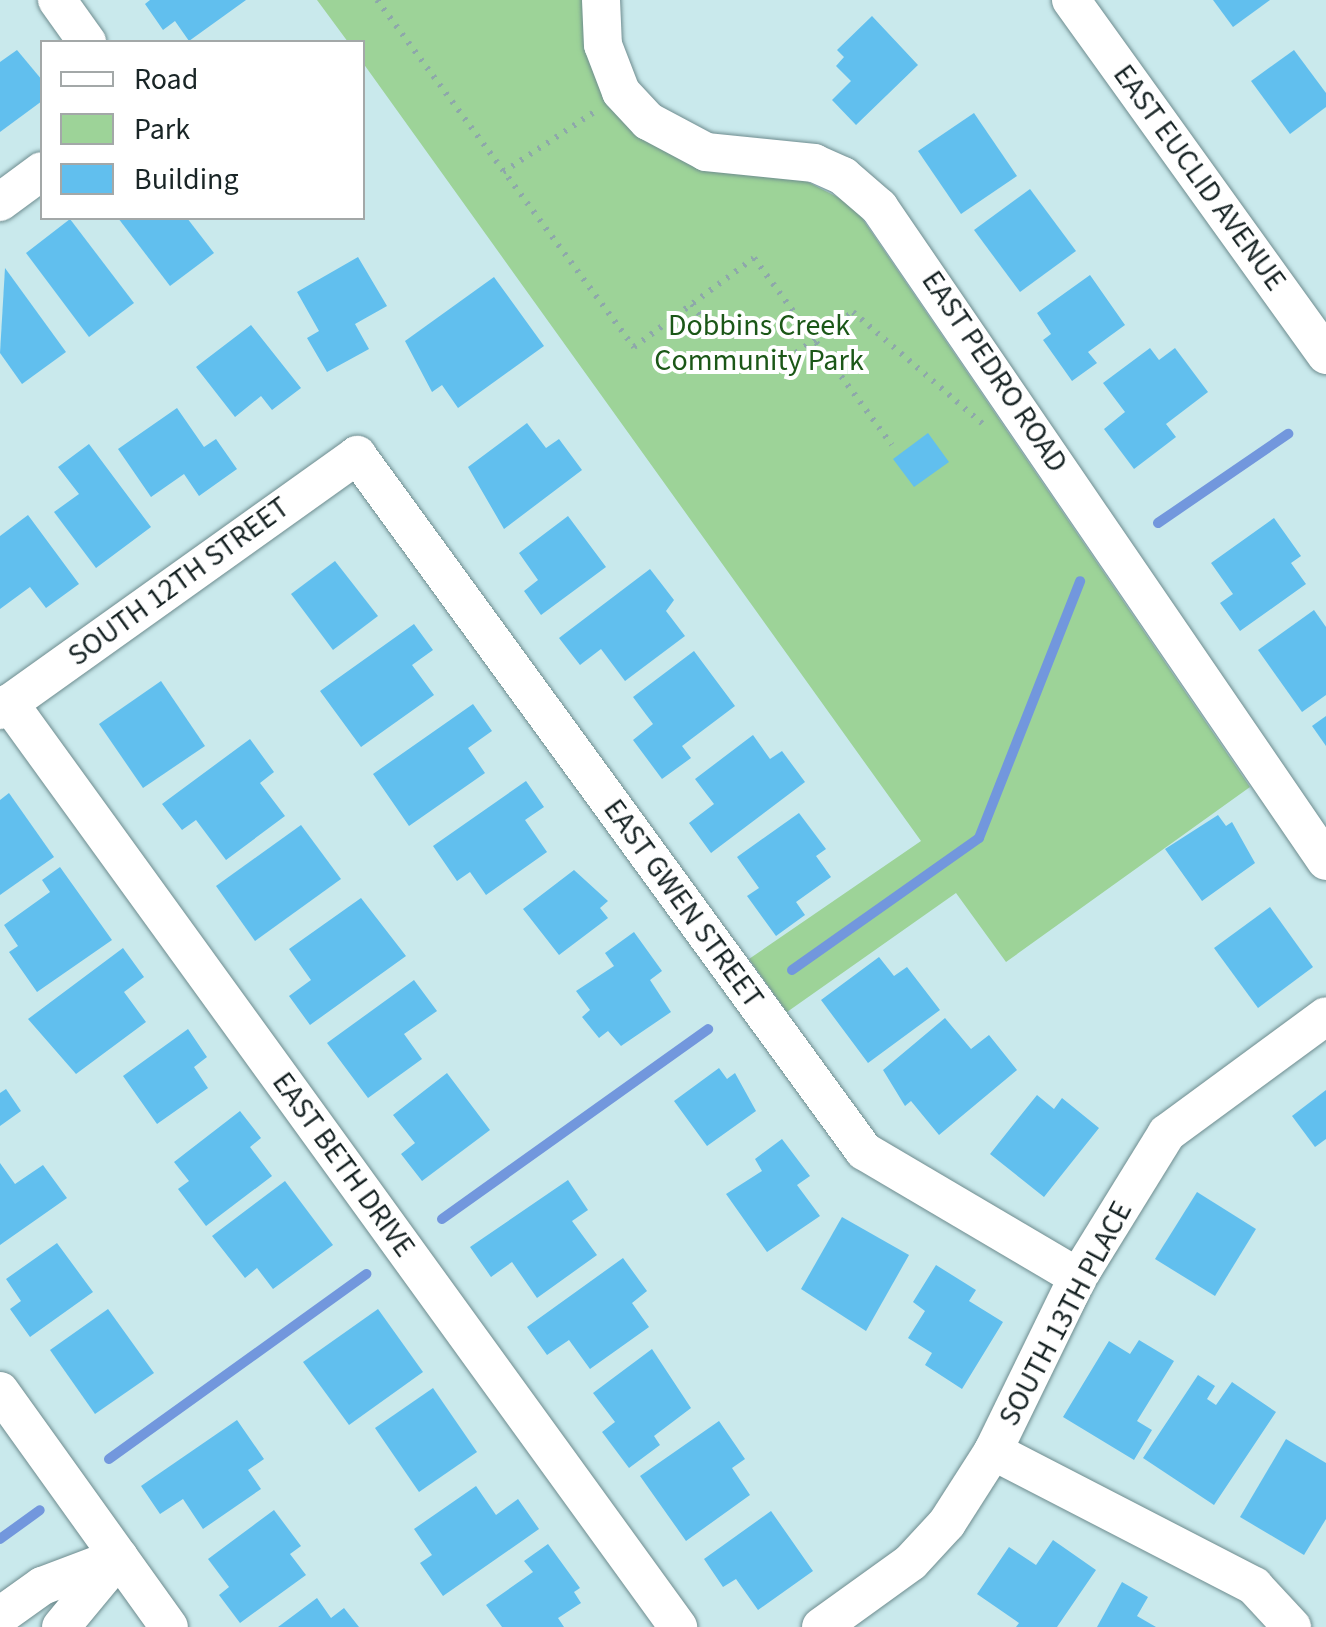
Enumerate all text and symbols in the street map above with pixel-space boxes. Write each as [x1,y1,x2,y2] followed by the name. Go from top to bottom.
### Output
[40,40,365,220] legend
[134,58,198,101] text: Road
[1105,58,1293,298] street label: EAST EUCLID AVENUE
[134,108,190,151] text: Park
[134,158,239,201] text: Building
[913,264,1075,480] street label: EAST PEDRO ROAD
[654,308,864,378] park label: Dobbins Creek Community Park
[61,490,297,674] street label: SOUTH 12TH STREET
[595,793,771,1015] street label: EAST GWEN STREET
[264,1066,422,1264] street label: EAST BETH DRIVE
[992,1196,1140,1432] street label: SOUTH 13TH PLACE

